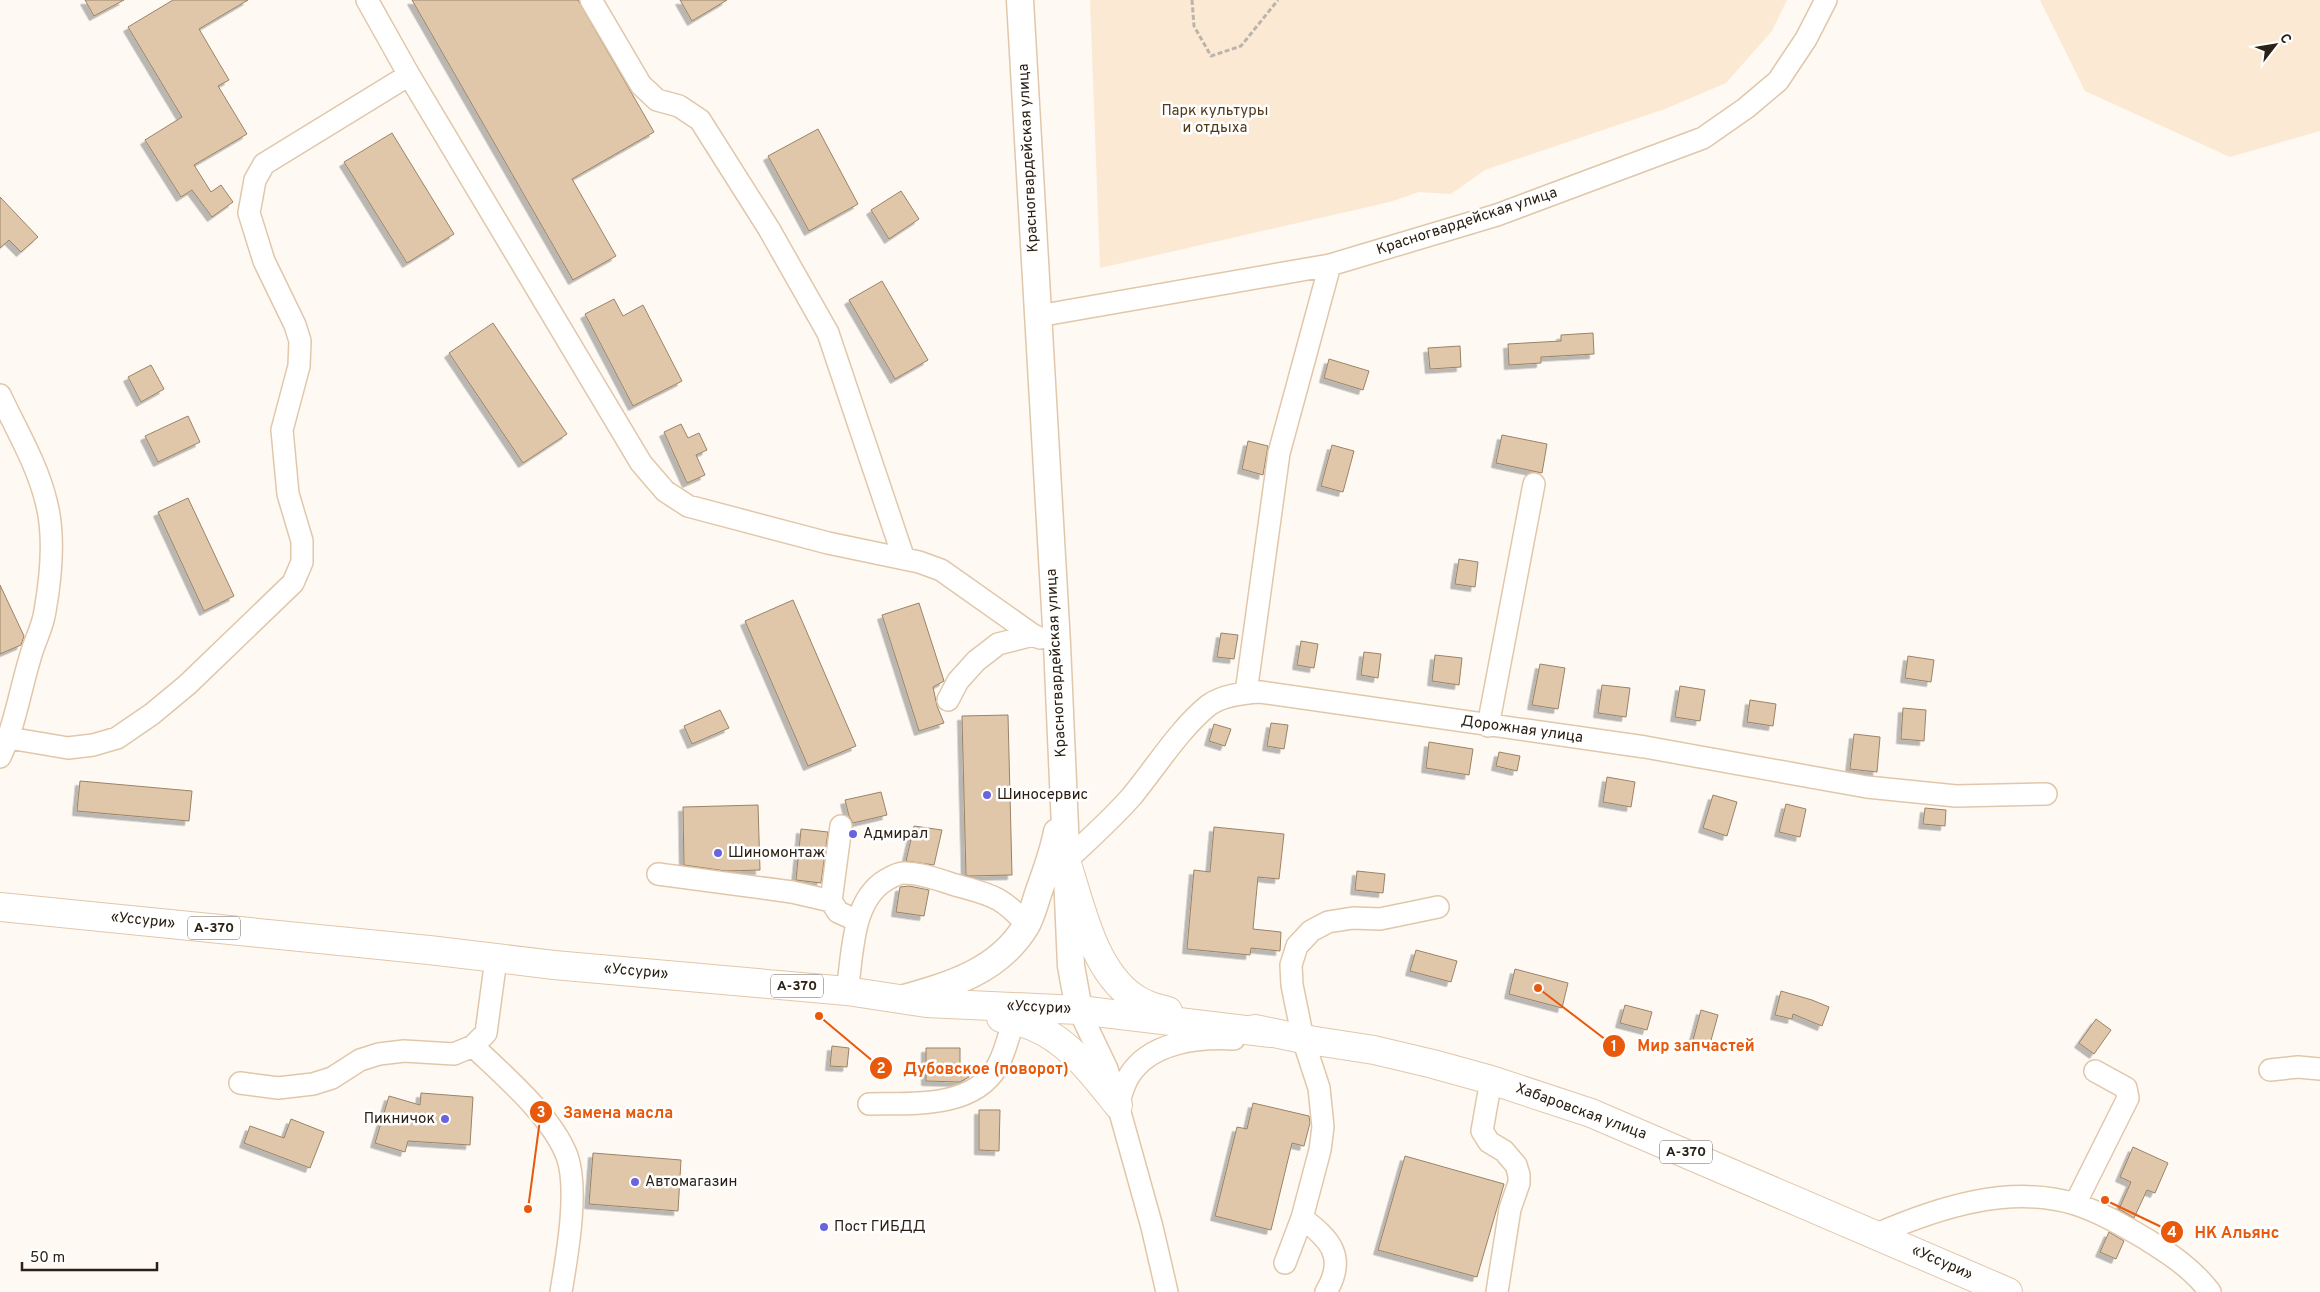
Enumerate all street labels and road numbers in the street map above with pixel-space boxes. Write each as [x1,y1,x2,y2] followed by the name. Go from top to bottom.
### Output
[1015,63,1043,253] street label: Красногвардейская улица
[1374,184,1560,260] street label: Красногвардейская улица
[1043,568,1071,758] street label: Красногвардейская улица
[1460,712,1584,748] street label: Дорожная улица
[110,908,176,934] street label: «Уссури»
[188,916,240,940] road number: А-370
[603,960,669,984] street label: «Уссури»
[771,974,823,998] road number: А-370
[1006,997,1072,1019] street label: «Уссури»
[1513,1079,1649,1145] street label: Хабаровская улица
[1660,1140,1712,1164] road number: А-370
[1909,1241,1976,1285] street label: «Уссури»

